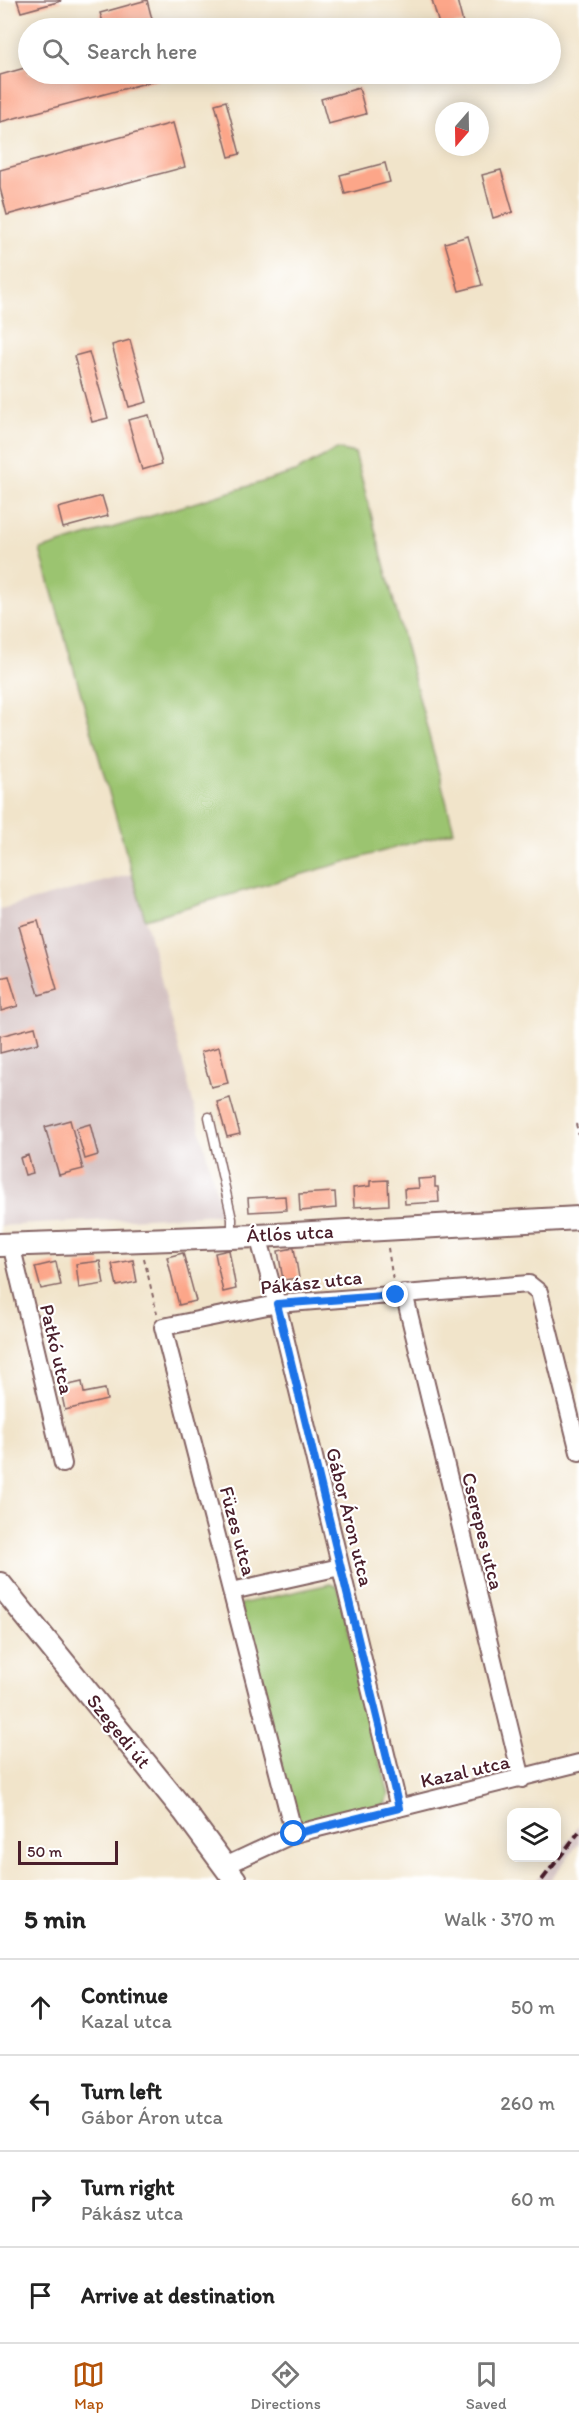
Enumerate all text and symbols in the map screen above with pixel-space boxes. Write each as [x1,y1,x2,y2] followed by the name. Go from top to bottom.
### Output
[18,18,561,84] search box
[39,35,72,68] icon: search
[87,38,197,65] text: Search here
[435,102,489,156] north arrow
[246,1219,334,1247] street label: Átlós utca
[259,1265,363,1299] street label: Pákász utca
[382,1281,408,1307] route end
[35,1302,79,1397] street label: Patkó utca
[321,1445,379,1589] street label: Gábor Áron utca
[457,1470,509,1592] street label: Cserepes utca
[215,1484,262,1579] street label: Füzes utca
[82,1689,156,1773] street label: Szegedi út
[418,1749,513,1793] street label: Kazal utca
[507,1808,561,1862] map controls
[507,1808,561,1862] button: layers
[280,1820,306,1846] route start
[18,1838,118,1866] scale bar
[27,1842,62,1861] text: 50 m
[24,1903,86,1935] text: 5 min
[444,1907,555,1931] text: Walk · 370 m
[81,1982,168,2009] text: Continue
[24,1991,57,2024] icon: ahead
[511,1995,555,2019] text: 50 m
[81,2009,172,2033] text: Kazal utca
[81,2078,162,2105] text: Turn left
[24,2087,57,2120] icon: left
[500,2091,555,2115] text: 260 m
[81,2105,223,2129] text: Gábor Áron utca
[81,2174,175,2201] text: Turn right
[24,2183,57,2216] icon: right
[511,2187,555,2211] text: 60 m
[81,2201,183,2225] text: Pákász utca
[24,2279,57,2312] icon: arrive
[81,2282,275,2309] text: Arrive at destination
[72,2358,105,2413] tab: Map
[250,2358,321,2413] tab: Directions
[466,2358,507,2413] tab: Saved

